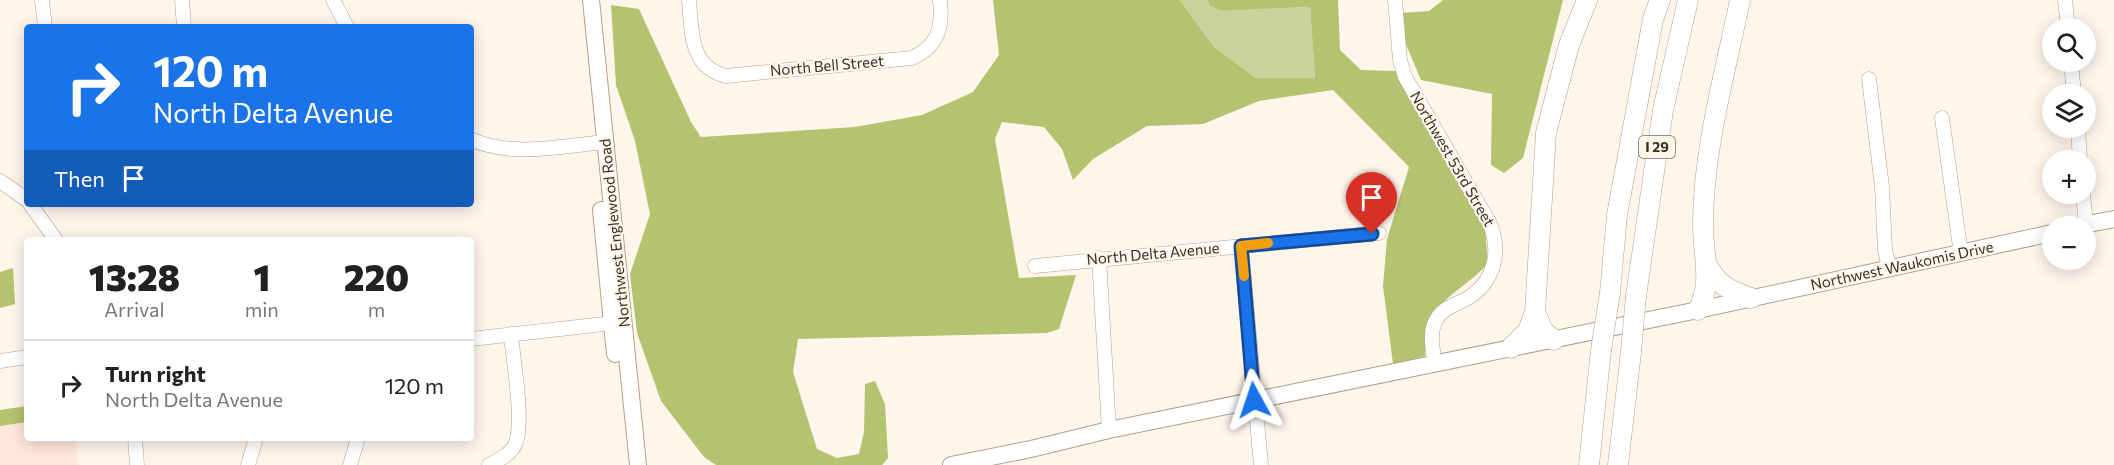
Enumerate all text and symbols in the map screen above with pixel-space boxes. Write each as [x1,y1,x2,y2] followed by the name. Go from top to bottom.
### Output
[2042,18,2096,270] map controls
[2042,18,2096,72] button: search
[153,44,268,96] text: 120 m
[54,48,132,126] icon: right
[769,51,885,79] street label: North Bell Street
[2042,84,2096,138] button: layers
[1407,88,1499,229] street label: Northwest 53rd Street
[153,96,393,129] text: North Delta Avenue
[1639,136,1675,158] road number: I 29
[595,138,633,328] street label: Northwest Englewood Road
[2042,150,2096,204] button: +
[117,162,150,195] icon: arrive
[54,165,105,192] text: Then
[1346,172,1397,234] pin
[1355,181,1388,214] icon: arrive
[2042,216,2096,270] button: −
[1809,237,1995,293] street label: Northwest Waukomis Drive
[1086,238,1220,268] street label: North Delta Avenue
[89,254,180,298] text: 13:28
[253,254,270,298] text: 1
[344,254,409,298] text: 220
[104,297,165,321] text: Arrival
[245,297,279,321] text: min
[368,297,385,321] text: m
[105,360,206,387] text: Turn right
[1222,368,1286,432] position arrow
[54,369,87,402] icon: right
[385,372,444,399] text: 120 m
[105,387,283,411] text: North Delta Avenue

